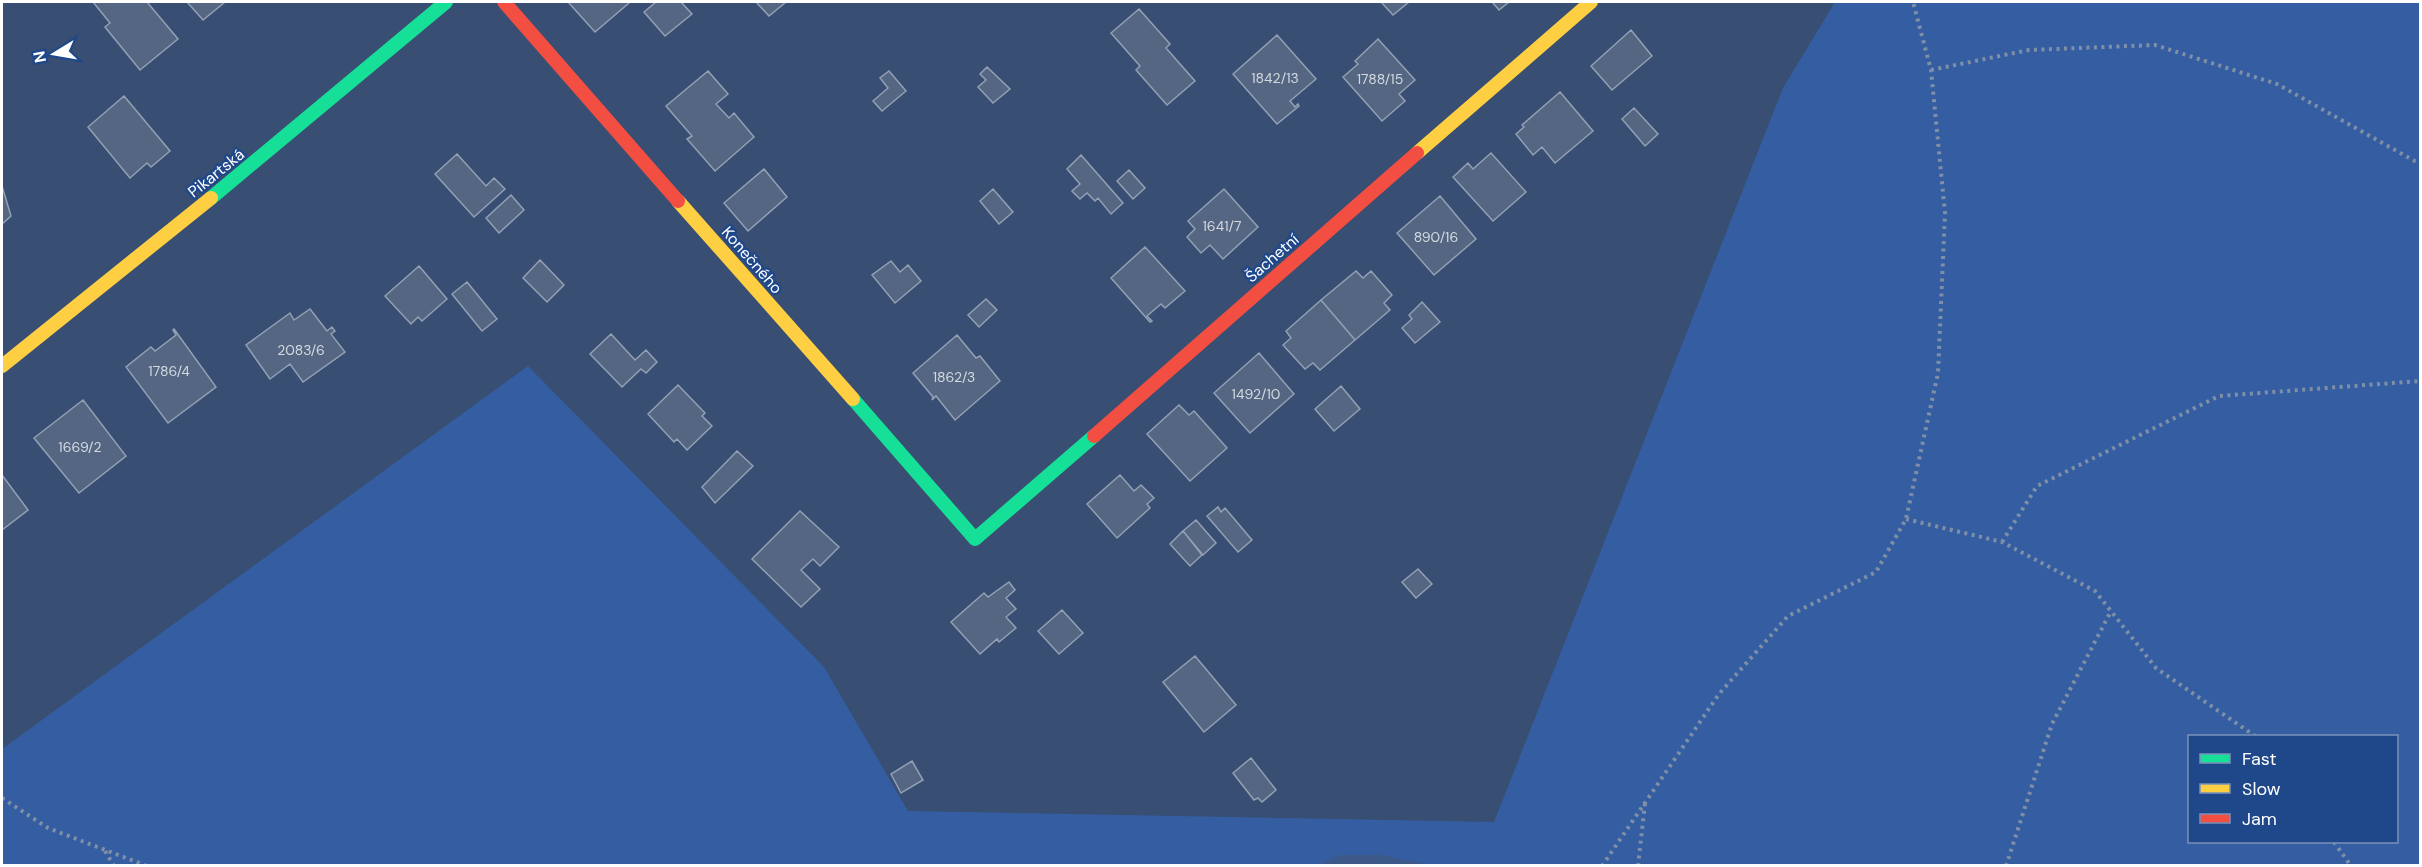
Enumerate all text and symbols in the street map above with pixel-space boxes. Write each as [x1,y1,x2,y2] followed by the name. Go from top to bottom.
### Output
[24,24,84,84] north arrow
[28,49,51,64] text: N
[1251,69,1299,87] house number: 1842/13
[1357,70,1403,88] house number: 1788/15
[183,144,249,202] street label: Pikartská
[1203,217,1242,235] house number: 1641/7
[717,222,787,298] street label: Konečného
[1414,228,1458,246] house number: 890/16
[1241,229,1303,287] street label: Šachetní
[277,341,325,359] house number: 2083/6
[148,362,190,380] house number: 1786/4
[933,368,975,386] house number: 1862/3
[1232,385,1280,403] house number: 1492/10
[58,438,102,456] house number: 1669/2
[2188,735,2398,843] legend
[2242,747,2277,771] text: Fast
[2242,777,2281,801] text: Slow
[2242,807,2277,831] text: Jam

